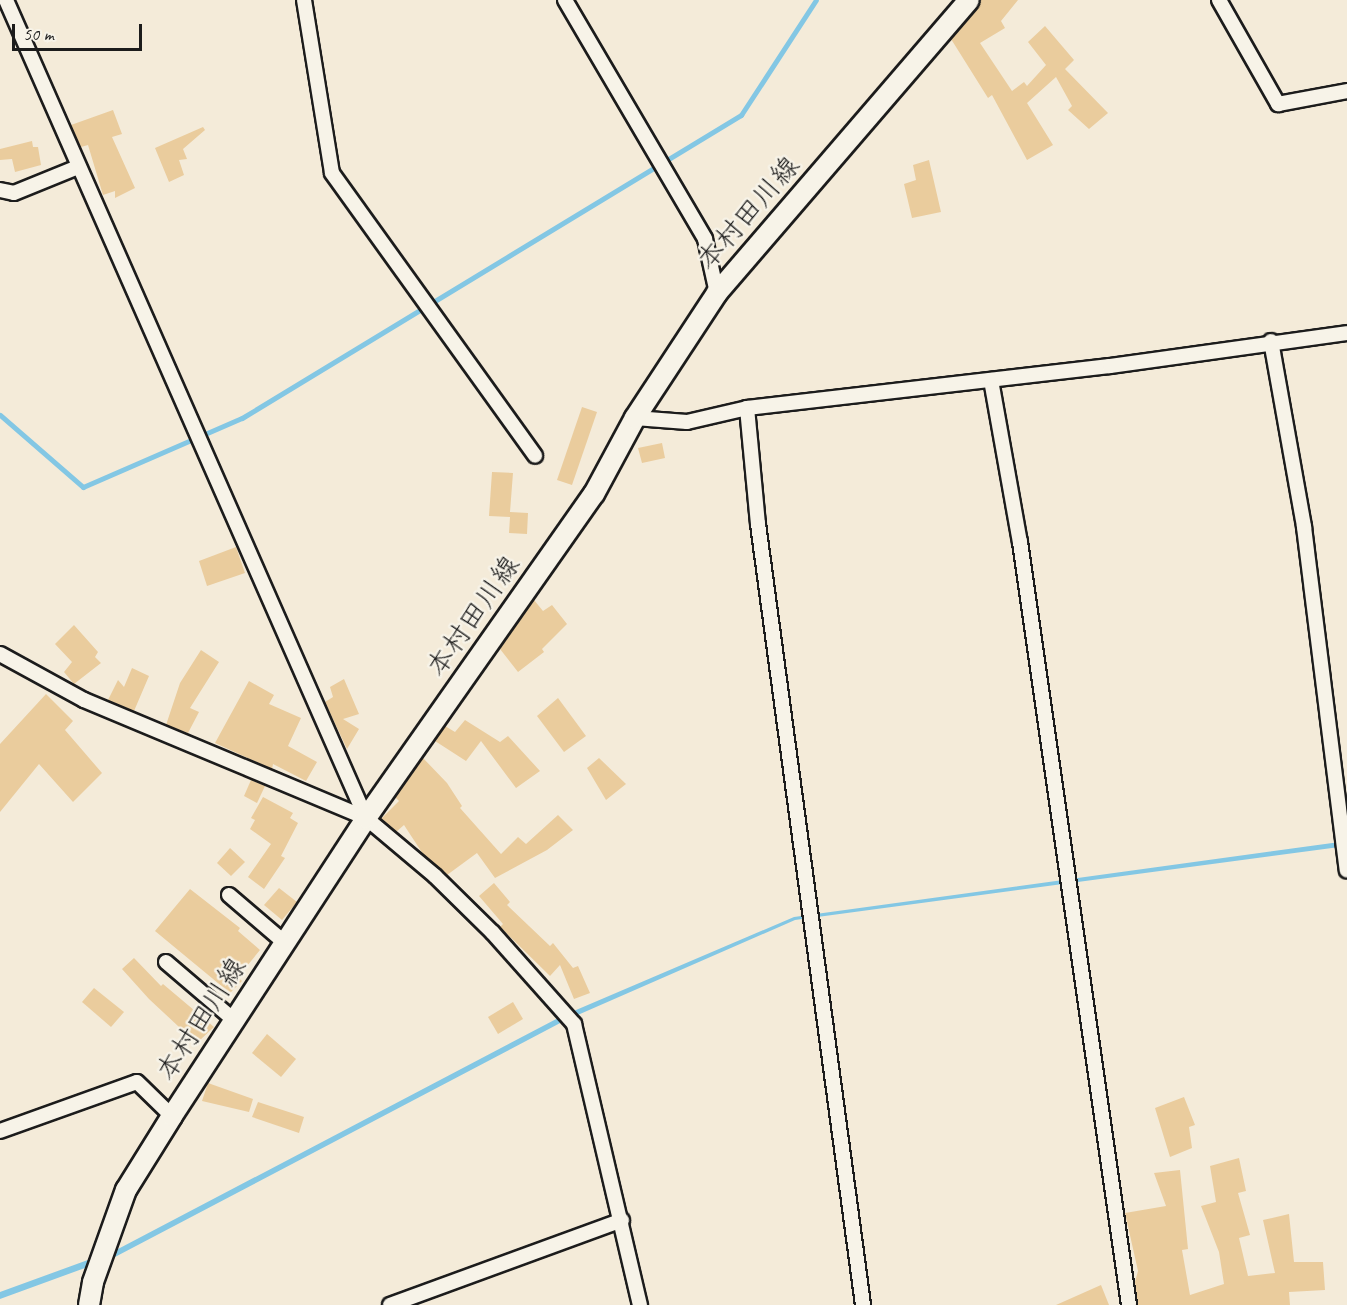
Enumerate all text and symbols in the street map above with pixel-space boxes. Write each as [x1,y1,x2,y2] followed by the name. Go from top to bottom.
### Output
[15,12,146,50] scale bar
[23,23,54,45] text: 50 m
[689,149,807,277] street label: 本村田川線
[419,549,527,683] street label: 本村田川線
[149,951,253,1087] street label: 本村田川線

